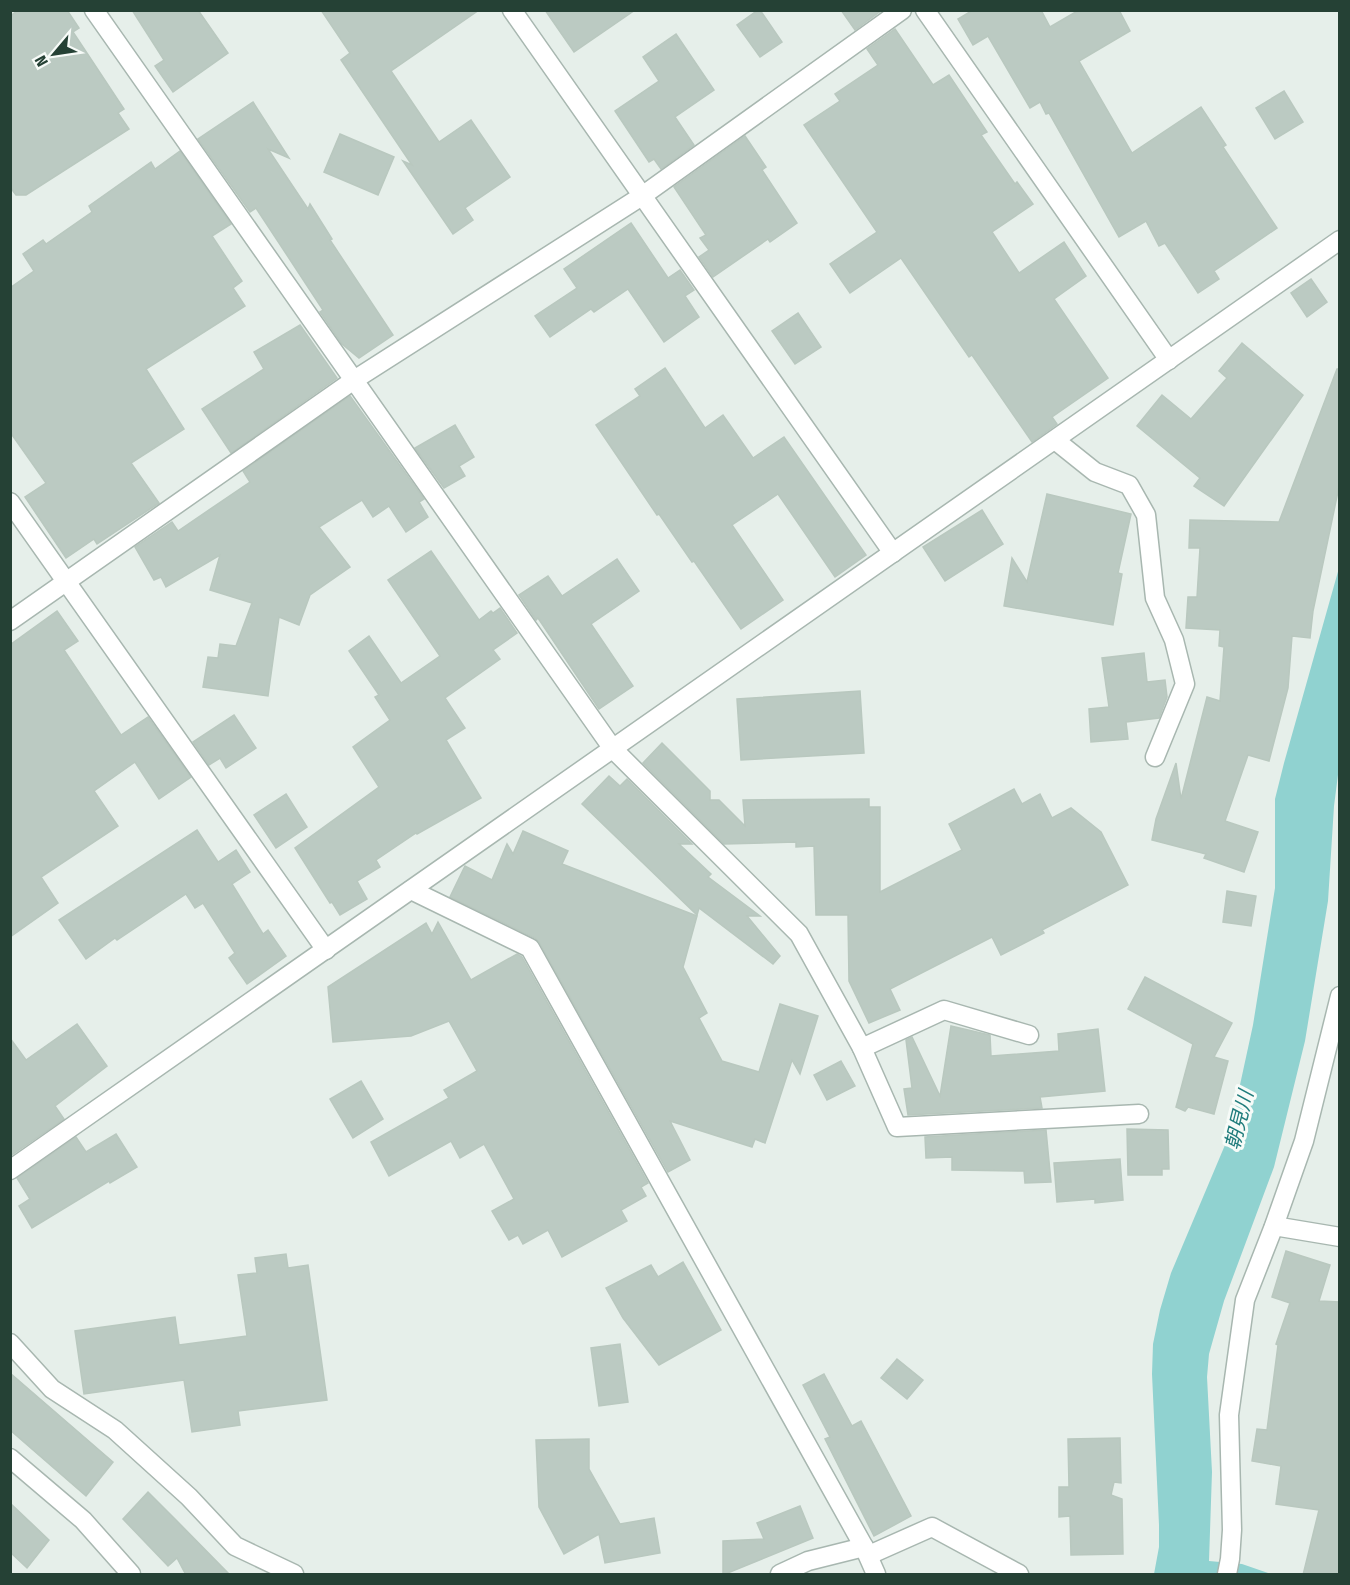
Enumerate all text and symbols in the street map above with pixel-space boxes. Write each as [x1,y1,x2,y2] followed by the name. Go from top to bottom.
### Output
[24,24,84,84] north arrow
[31,52,52,70] text: N
[1220,1086,1258,1152] water label: 朝見川

